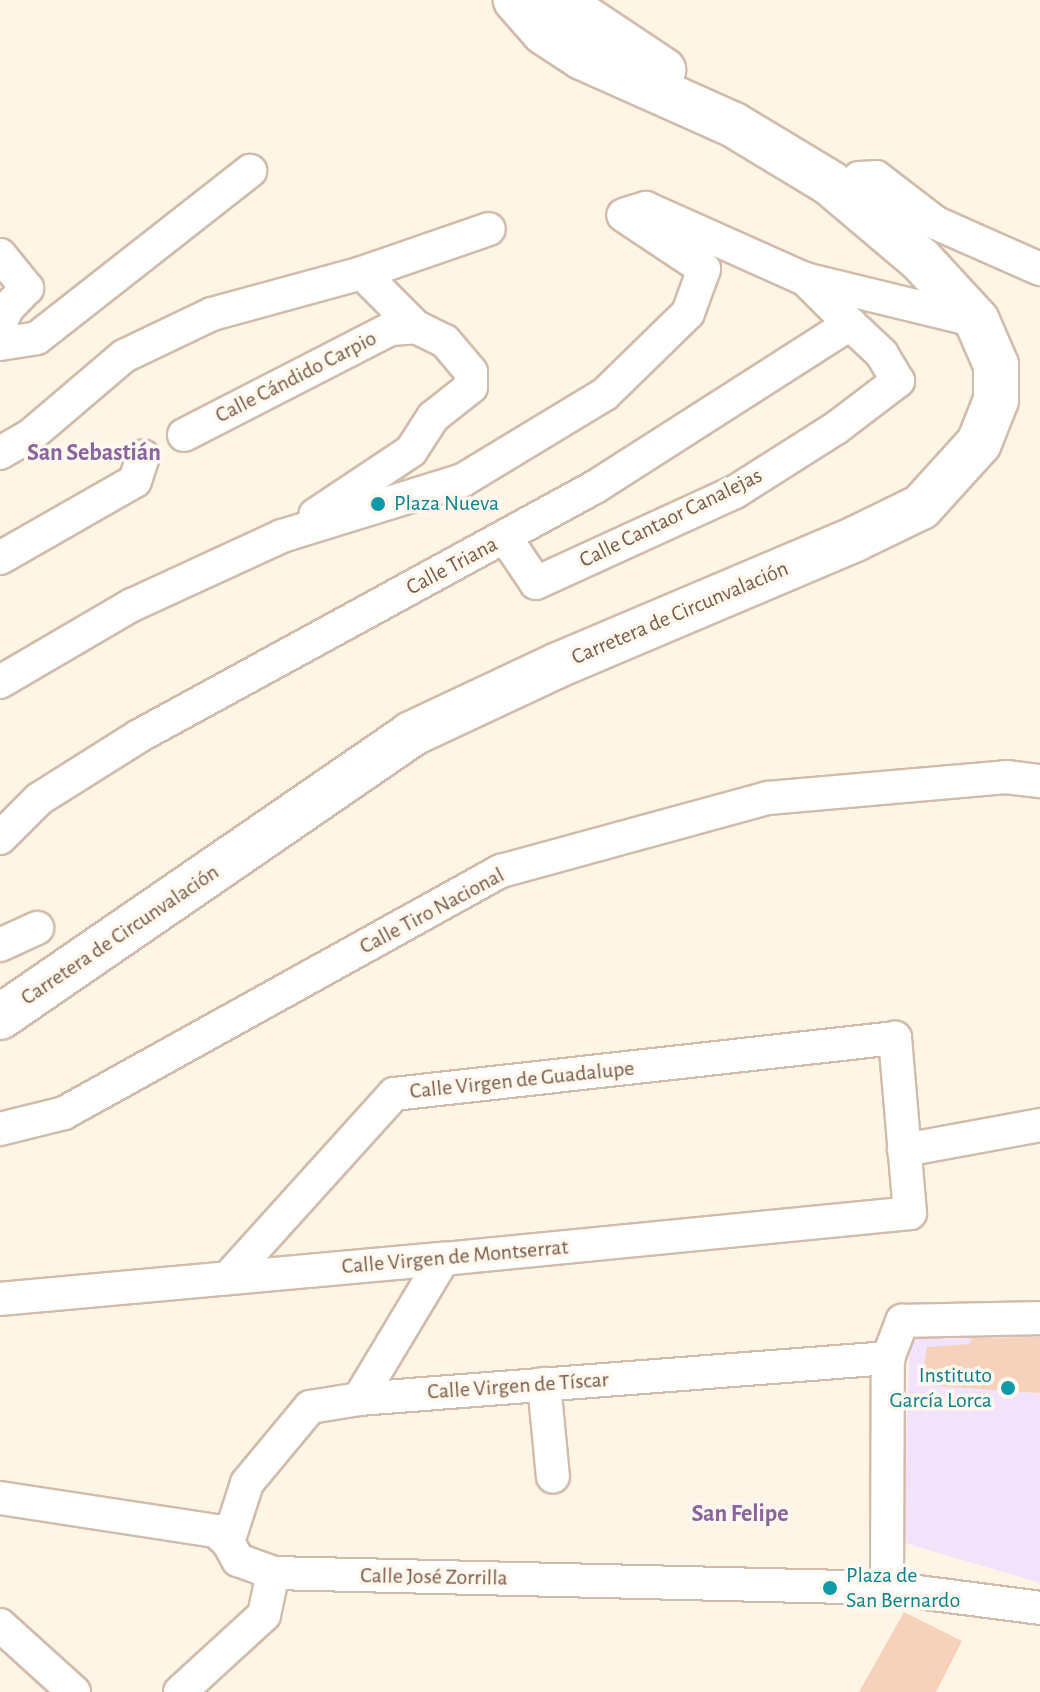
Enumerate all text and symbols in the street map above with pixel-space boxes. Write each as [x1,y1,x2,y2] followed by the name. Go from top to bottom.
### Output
[211,325,381,429] street label: Calle Cándido Carpio
[27,440,161,468] district label: San Sebastián
[575,462,767,574] street label: Calle Cantaor Canalejas
[394,491,499,517] place label: Plaza Nueva
[369,495,387,513] marker: Plaza Nueva
[402,531,502,601] street label: Calle Triana
[568,555,792,671] street label: Carretera de Circunvalación
[16,859,224,1011] street label: Carretera de Circunvalación
[355,862,509,960] street label: Calle Tiro Nacional
[408,1055,636,1105] street label: Calle Virgen de Guadalupe
[341,1234,569,1280] street label: Calle Virgen de Montserrat
[889,1362,992,1414] place label: Instituto García Lorca
[426,1366,610,1406] street label: Calle Virgen de Tíscar
[999,1379,1017,1397] marker: Instituto García Lorca
[691,1501,789,1529] district label: San Felipe
[846,1562,960,1614] place label: Plaza de San Bernardo
[360,1563,508,1591] street label: Calle José Zorrilla
[821,1579,839,1597] marker: Plaza de San Bernardo

